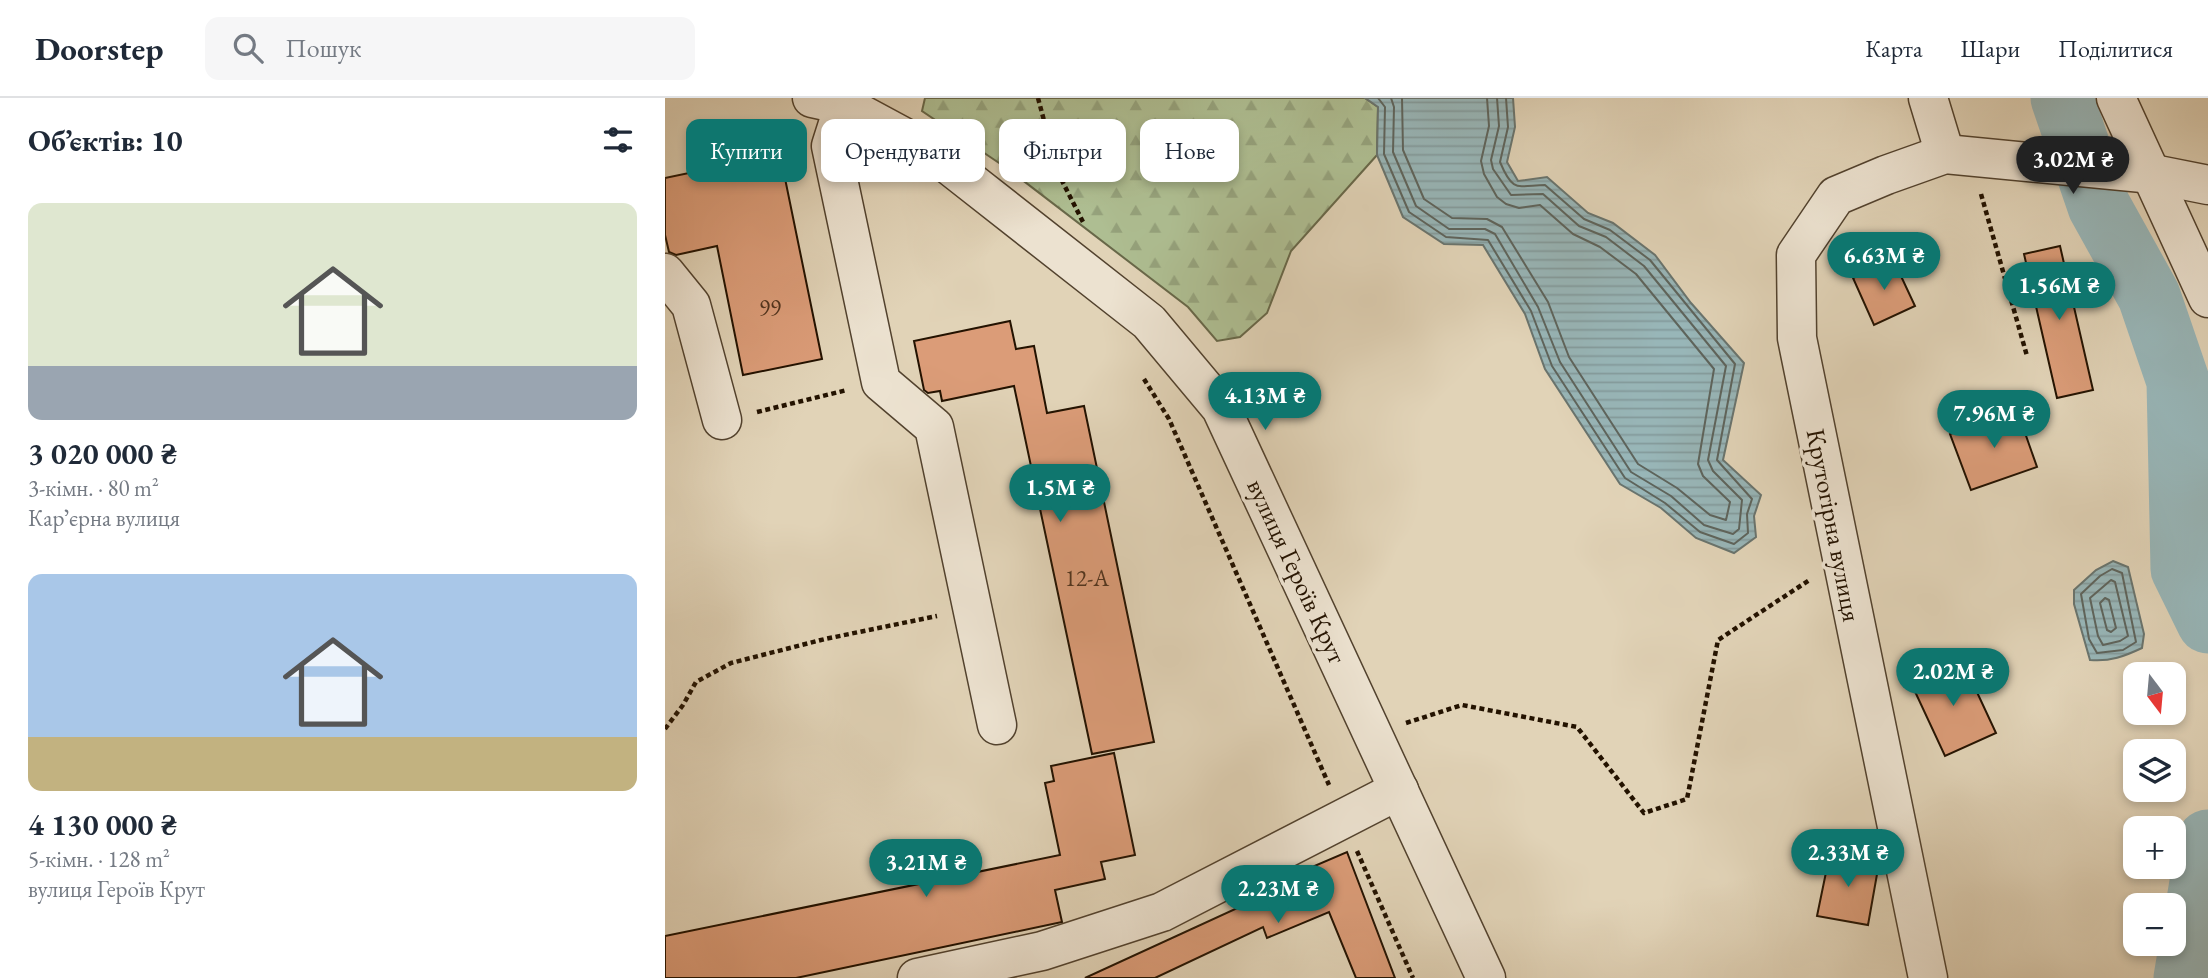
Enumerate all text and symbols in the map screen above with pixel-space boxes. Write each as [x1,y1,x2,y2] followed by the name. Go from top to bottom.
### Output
[205,17,695,80] search box
[35,27,163,70] text: Doorstep
[229,29,267,67] icon: search
[285,31,362,65] text: Пошук
[1865,33,1923,64] text: Карта
[1961,33,2020,64] text: Шари
[2058,33,2173,64] text: Поділитися
[686,119,807,182] chip: Купити
[821,119,985,182] chip: Орендувати
[999,119,1126,182] chip: Фільтри
[1140,119,1239,182] chip: Нове
[28,121,183,160] text: Об’єктів: 10
[599,121,637,159] icon: filters
[2008,136,2138,196] pin: 3.02M ₴
[2032,144,2114,174] text: 3.02M ₴
[1819,232,1949,292] pin: 6.63M ₴
[1843,240,1925,270] text: 6.63M ₴
[270,248,396,374] icon: home
[1994,262,2124,322] pin: 1.56M ₴
[2018,270,2100,300] text: 1.56M ₴
[759,293,781,323] house number: 99
[1200,372,1330,432] pin: 4.13M ₴
[1224,380,1306,410] text: 4.13M ₴
[1929,390,2059,450] pin: 7.96M ₴
[1953,398,2035,428] text: 7.96M ₴
[1799,426,1869,624] street label: Крутогірна вулиця
[28,434,177,473] text: 3 020 000 ₴
[1003,464,1117,524] pin: 1.5M ₴
[1025,472,1095,502] text: 1.5M ₴
[28,473,159,503] text: 3-кімн. · 80 m²
[1239,473,1355,669] street label: вулиця Героїв Крут
[28,503,180,533] text: Карʼєрна вулиця
[1065,563,1110,593] house number: 12-А
[270,619,396,745] icon: home
[1888,648,2018,708] pin: 2.02M ₴
[1912,656,1994,686] text: 2.02M ₴
[2123,662,2186,724] north arrow
[2123,662,2186,956] map controls
[2123,739,2186,802] button: layers
[28,805,177,844] text: 4 130 000 ₴
[2123,816,2186,879] button: +
[1783,830,1913,889] pin: 2.33M ₴
[1807,837,1889,867] text: 2.33M ₴
[861,840,991,899] pin: 3.21M ₴
[28,844,170,874] text: 5-кімн. · 128 m²
[885,847,967,877] text: 3.21M ₴
[1213,866,1343,925] pin: 2.23M ₴
[1237,873,1319,903] text: 2.23M ₴
[28,874,205,904] text: вулиця Героїв Крут
[2123,893,2186,956] button: −

